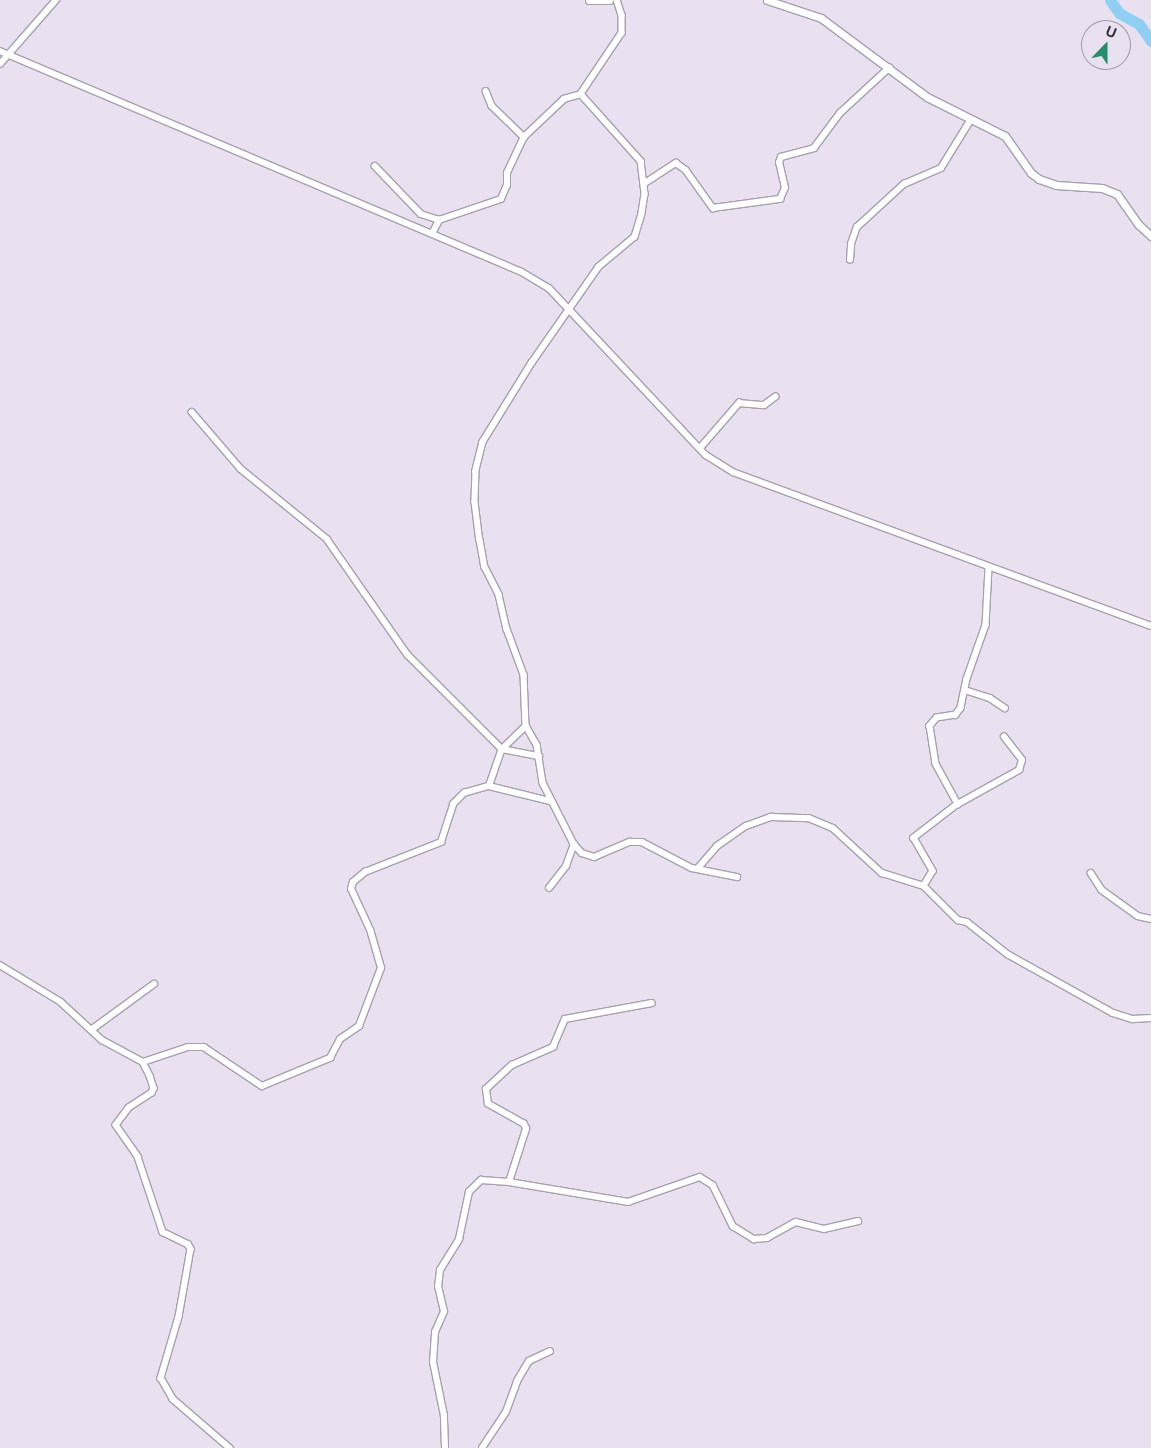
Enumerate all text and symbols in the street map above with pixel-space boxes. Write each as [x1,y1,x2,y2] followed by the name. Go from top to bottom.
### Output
[1081,20,1131,70] north arrow
[1103,22,1119,41] text: U

